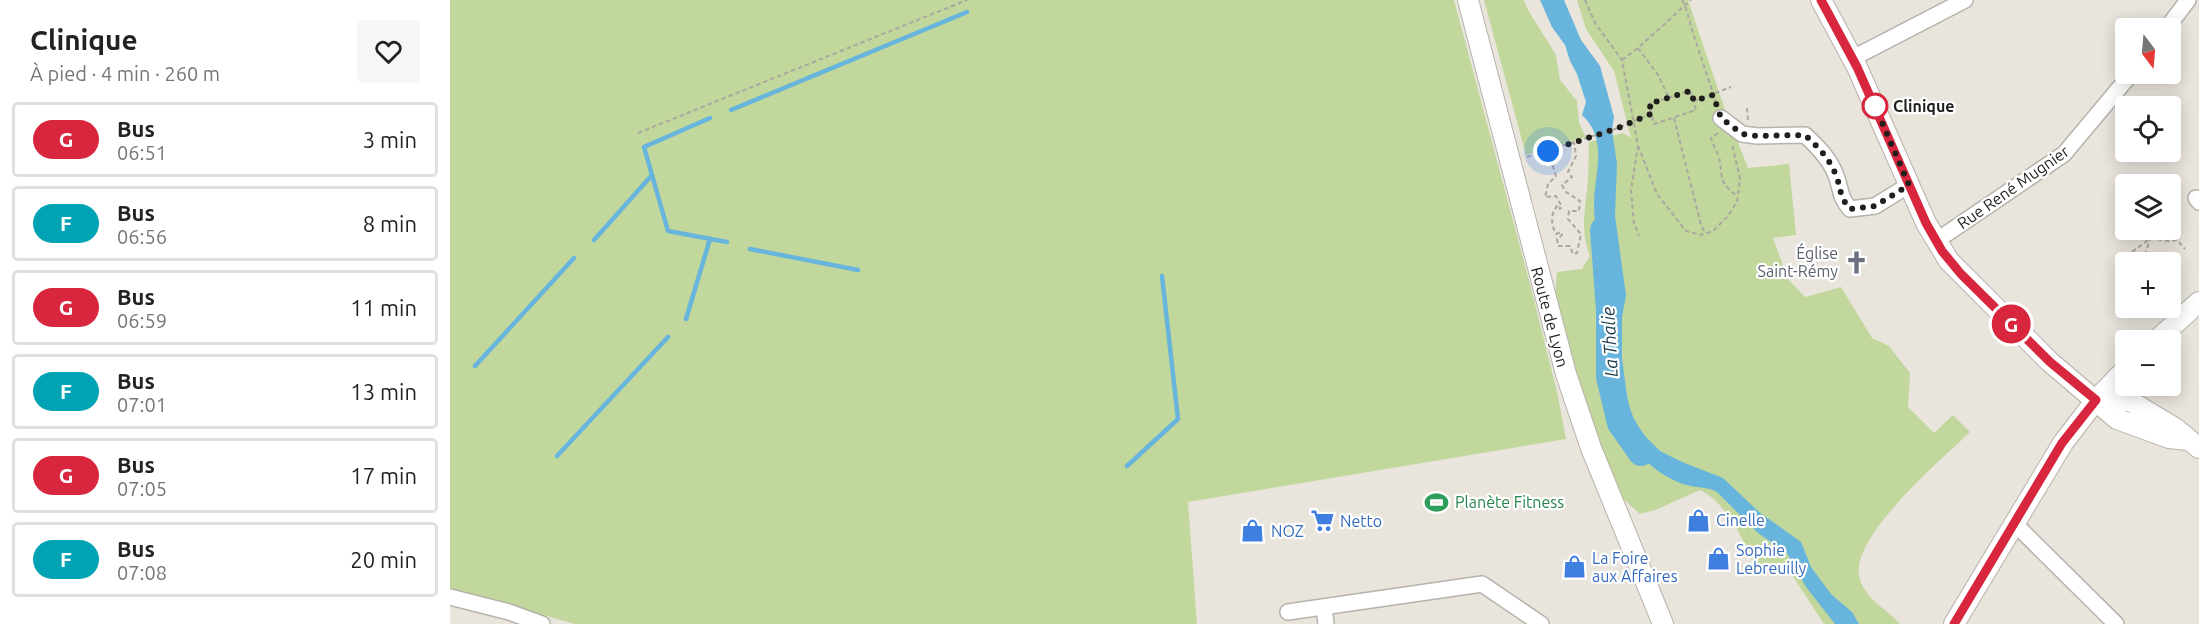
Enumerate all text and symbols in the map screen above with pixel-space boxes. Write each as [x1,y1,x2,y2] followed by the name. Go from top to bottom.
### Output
[2115,18,2181,84] north arrow
[2115,18,2181,396] map controls
[357,20,420,83] button: heart
[30,24,138,55] text: Clinique
[30,62,220,85] text: À pied · 4 min · 260 m
[1862,93,1888,119] marker: Clinique
[2115,96,2181,162] button: locate
[1893,97,1955,115] place label: Clinique
[117,116,155,141] text: Bus
[59,127,73,151] text: G
[363,127,417,152] text: 3 min
[1533,136,1563,166] your location
[117,141,167,164] text: 06:51
[1954,142,2072,232] street label: Rue René Mugnier
[2115,174,2181,240] button: layers
[117,200,155,225] text: Bus
[60,211,72,235] text: F
[363,211,417,236] text: 8 min
[117,225,167,248] text: 06:56
[1758,242,1838,280] place label: Église Saint-Rémy
[1843,249,1869,275] church icon: Église Saint-Rémy
[2115,252,2181,318] button: +
[1528,265,1572,369] street label: Route de Lyon
[117,284,155,309] text: Bus
[59,295,73,319] text: G
[350,295,417,320] text: 11 min
[1992,304,2030,344] line badge: G
[1597,306,1621,378] water label: La Thalie
[117,309,167,332] text: 06:59
[2004,312,2018,336] text: G
[2115,330,2181,396] button: −
[117,368,155,393] text: Bus
[60,379,72,403] text: F
[350,379,417,404] text: 13 min
[117,393,167,416] text: 07:01
[117,452,155,477] text: Bus
[59,463,73,487] text: G
[350,463,417,488] text: 17 min
[117,477,167,500] text: 07:05
[1424,489,1450,515] sports icon: Planète Fitness
[1455,493,1564,511] place label: Planète Fitness
[1685,507,1711,533] shop icon: Cinelle
[1309,508,1335,534] supermarket icon: Netto
[1716,511,1765,529] place label: Cinelle
[1340,512,1382,530] place label: Netto
[1240,518,1266,544] shop icon: NOZ
[1271,522,1304,540] place label: NOZ
[117,536,155,561] text: Bus
[1736,541,1807,577] place label: Sophie Lebreuilly
[1705,546,1731,572] shop icon: Sophie Lebreuilly
[60,547,72,571] text: F
[350,547,417,572] text: 20 min
[1592,549,1678,585] place label: La Foire aux Affaires
[1561,554,1587,580] shop icon: La Foire aux Affaires
[117,561,167,584] text: 07:08

